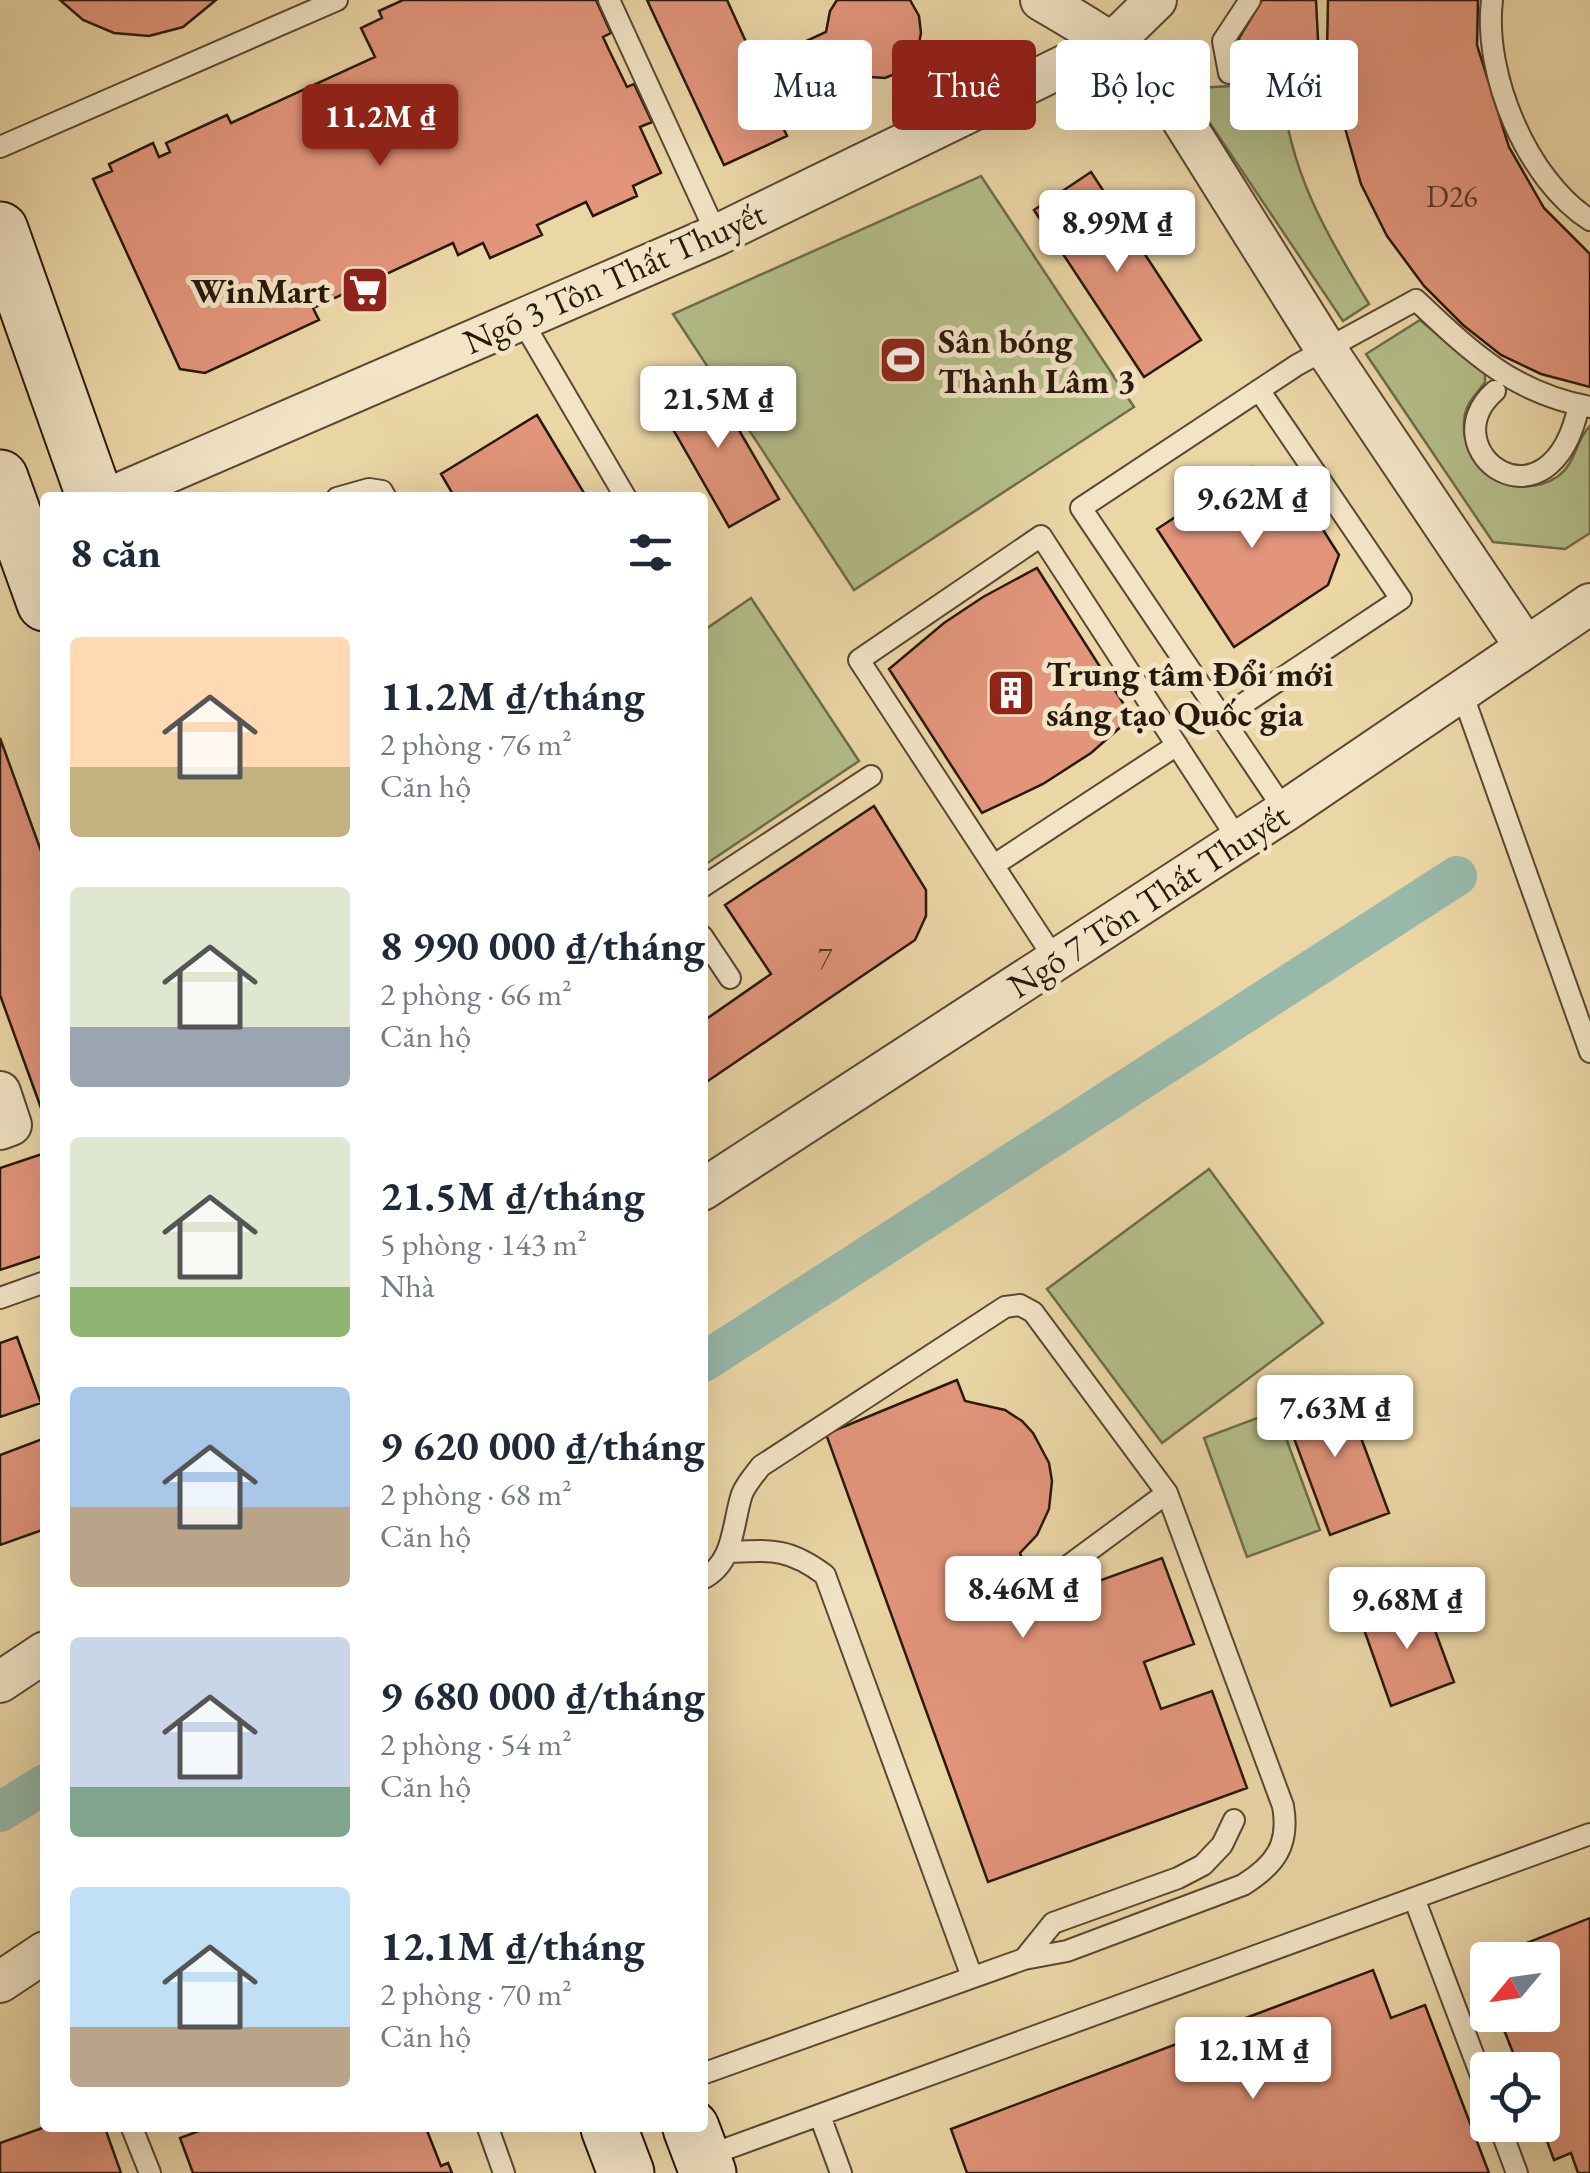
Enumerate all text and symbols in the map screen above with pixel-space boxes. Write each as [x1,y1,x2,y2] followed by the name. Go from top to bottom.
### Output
[738,40,872,130] chip: Mua
[892,40,1036,130] chip: Thuê
[1056,40,1210,130] chip: Bộ lọc
[1230,40,1358,130] chip: Mới
[288,84,472,169] pin: 11.2M ₫
[324,95,436,137] text: 11.2M ₫
[1426,177,1478,216] house number: D26
[456,190,772,364] street label: Ngõ 3 Tôn Thất Thuyết
[1025,190,1209,275] pin: 8.99M ₫
[1061,201,1173,243] text: 8.99M ₫
[339,264,391,316] supermarket icon: WinMart
[191,268,330,313] place label: WinMart
[938,318,1136,403] place label: Sân bóng Thành Lâm 3
[877,334,929,386] sports icon: Sân bóng Thành Lâm 3
[626,366,810,451] pin: 21.5M ₫
[662,377,774,419] text: 21.5M ₫
[1160,466,1344,551] pin: 9.62M ₫
[1196,477,1308,519] text: 9.62M ₫
[70,525,161,580] text: 8 căn
[623,525,678,580] icon: filters
[1046,651,1333,736] place label: Trung tâm Đổi mới sáng tạo Quốc gia
[985,667,1037,719] building icon: Trung tâm Đổi mới sáng tạo Quốc gia
[380,668,645,723] text: 11.2M ₫/tháng
[150,677,270,797] icon: home
[380,723,572,765] text: 2 phòng · 76 m²
[380,765,471,807] text: Căn hộ
[999,792,1297,1008] street label: Ngõ 7 Tôn Thất Thuyết
[380,918,705,973] text: 8 990 000 ₫/tháng
[150,927,270,1047] icon: home
[818,938,833,977] house number: 7
[380,973,572,1015] text: 2 phòng · 66 m²
[380,1015,471,1057] text: Căn hộ
[380,1168,645,1223] text: 21.5M ₫/tháng
[150,1177,270,1297] icon: home
[380,1223,587,1265] text: 5 phòng · 143 m²
[380,1265,435,1307] text: Nhà
[1243,1375,1427,1460] pin: 7.63M ₫
[1279,1386,1391,1428] text: 7.63M ₫
[380,1418,705,1473] text: 9 620 000 ₫/tháng
[150,1427,270,1547] icon: home
[380,1473,572,1515] text: 2 phòng · 68 m²
[380,1515,471,1557] text: Căn hộ
[931,1556,1115,1641] pin: 8.46M ₫
[967,1567,1079,1609] text: 8.46M ₫
[1315,1567,1499,1652] pin: 9.68M ₫
[1351,1578,1463,1620] text: 9.68M ₫
[380,1668,705,1723] text: 9 680 000 ₫/tháng
[150,1677,270,1797] icon: home
[380,1723,572,1765] text: 2 phòng · 54 m²
[380,1765,471,1807] text: Căn hộ
[380,1918,645,1973] text: 12.1M ₫/tháng
[150,1927,270,2047] icon: home
[1470,1942,1560,2032] north arrow
[1470,1942,1560,2142] map controls
[380,1973,572,2015] text: 2 phòng · 70 m²
[380,2015,471,2057] text: Căn hộ
[1161,2017,1345,2102] pin: 12.1M ₫
[1197,2028,1309,2070] text: 12.1M ₫
[1470,2052,1560,2142] button: locate

